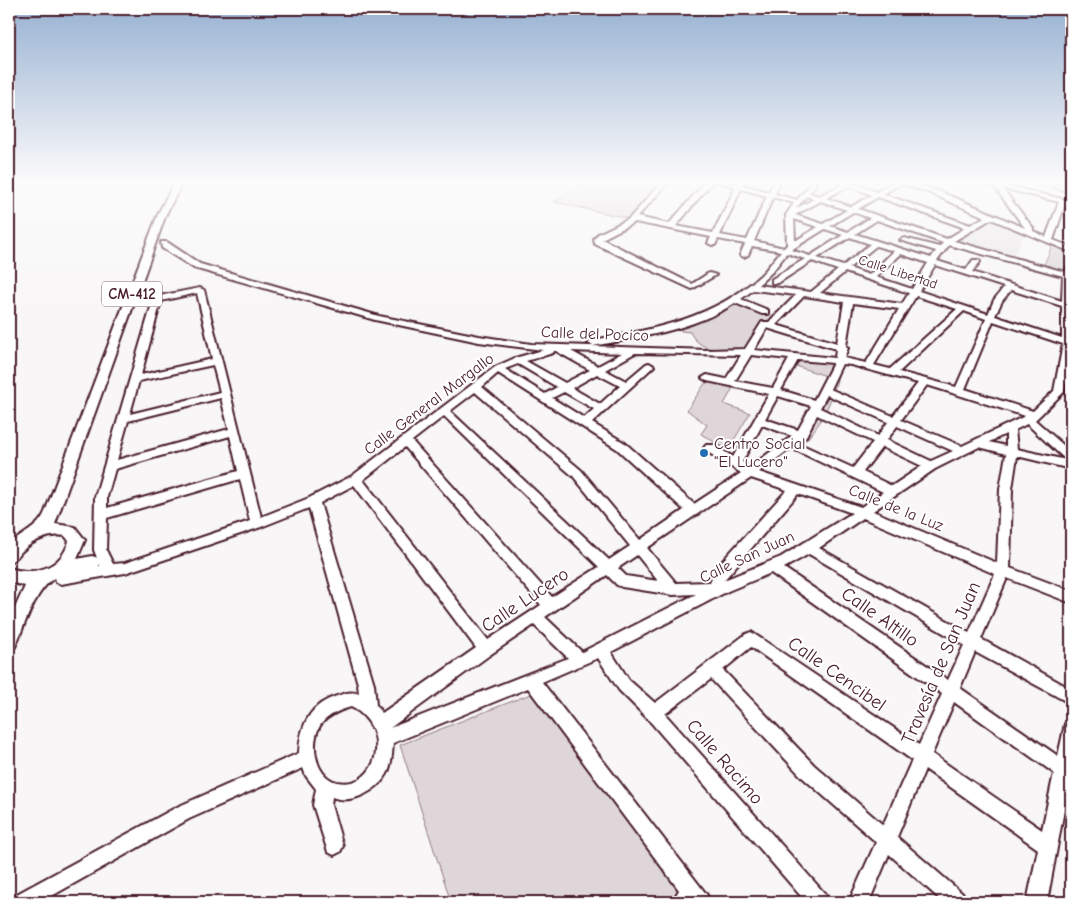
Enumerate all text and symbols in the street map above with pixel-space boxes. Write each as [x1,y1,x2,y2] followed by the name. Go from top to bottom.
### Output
[856,251,940,293] street label: Calle Libertad
[102,282,162,306] road number: CM-412
[541,323,649,345] street label: Calle del Pocico
[361,349,497,459] street label: Calle General Margallo
[714,435,806,471] place label: Centro Social "El Lucero"
[698,447,710,459] marker: Centro Social "El Lucero"
[846,481,946,535] street label: Calle de la Luz
[697,527,797,587] street label: Calle San Juan
[477,563,573,637] street label: Calle Lucero
[897,579,985,747] street label: Travesía de San Juan
[837,582,923,652] street label: Calle Altillo
[784,632,890,716] street label: Calle Cencibel
[682,715,768,809] street label: Calle Racimo

